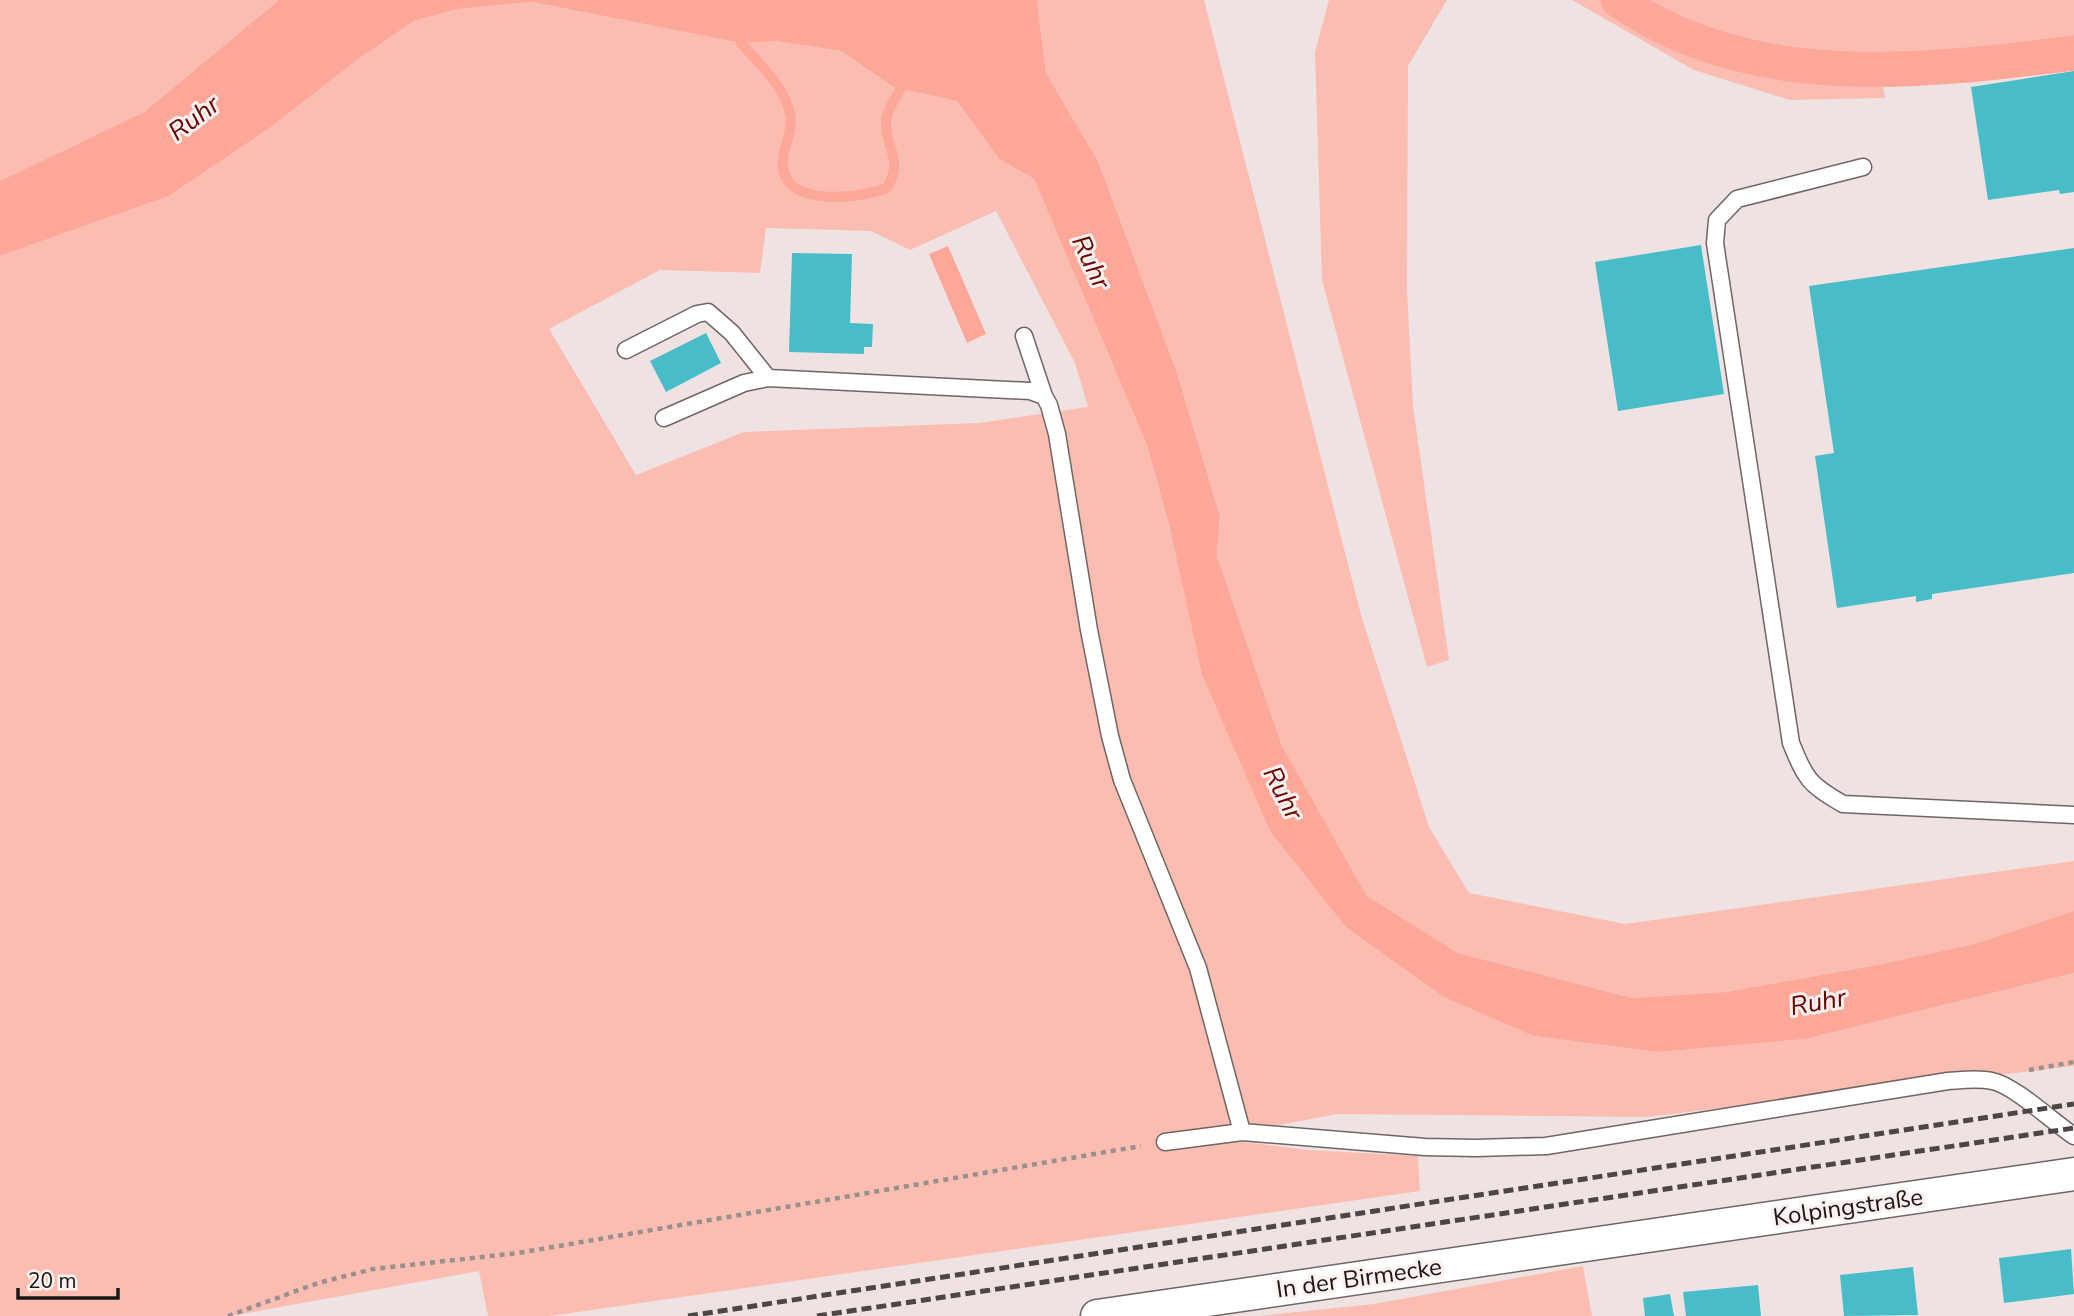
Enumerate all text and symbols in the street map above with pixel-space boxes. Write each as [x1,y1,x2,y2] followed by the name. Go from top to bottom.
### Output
[161,87,227,149] water label: Ruhr
[1063,229,1119,295] water label: Ruhr
[1255,760,1312,827] water label: Ruhr
[1787,980,1849,1024] water label: Ruhr
[1771,1181,1925,1233] street label: Kolpingstraße
[1274,1251,1444,1305] street label: In der Birmecke
[18,1256,117,1300] scale bar
[28,1267,77,1295] text: 20 m

